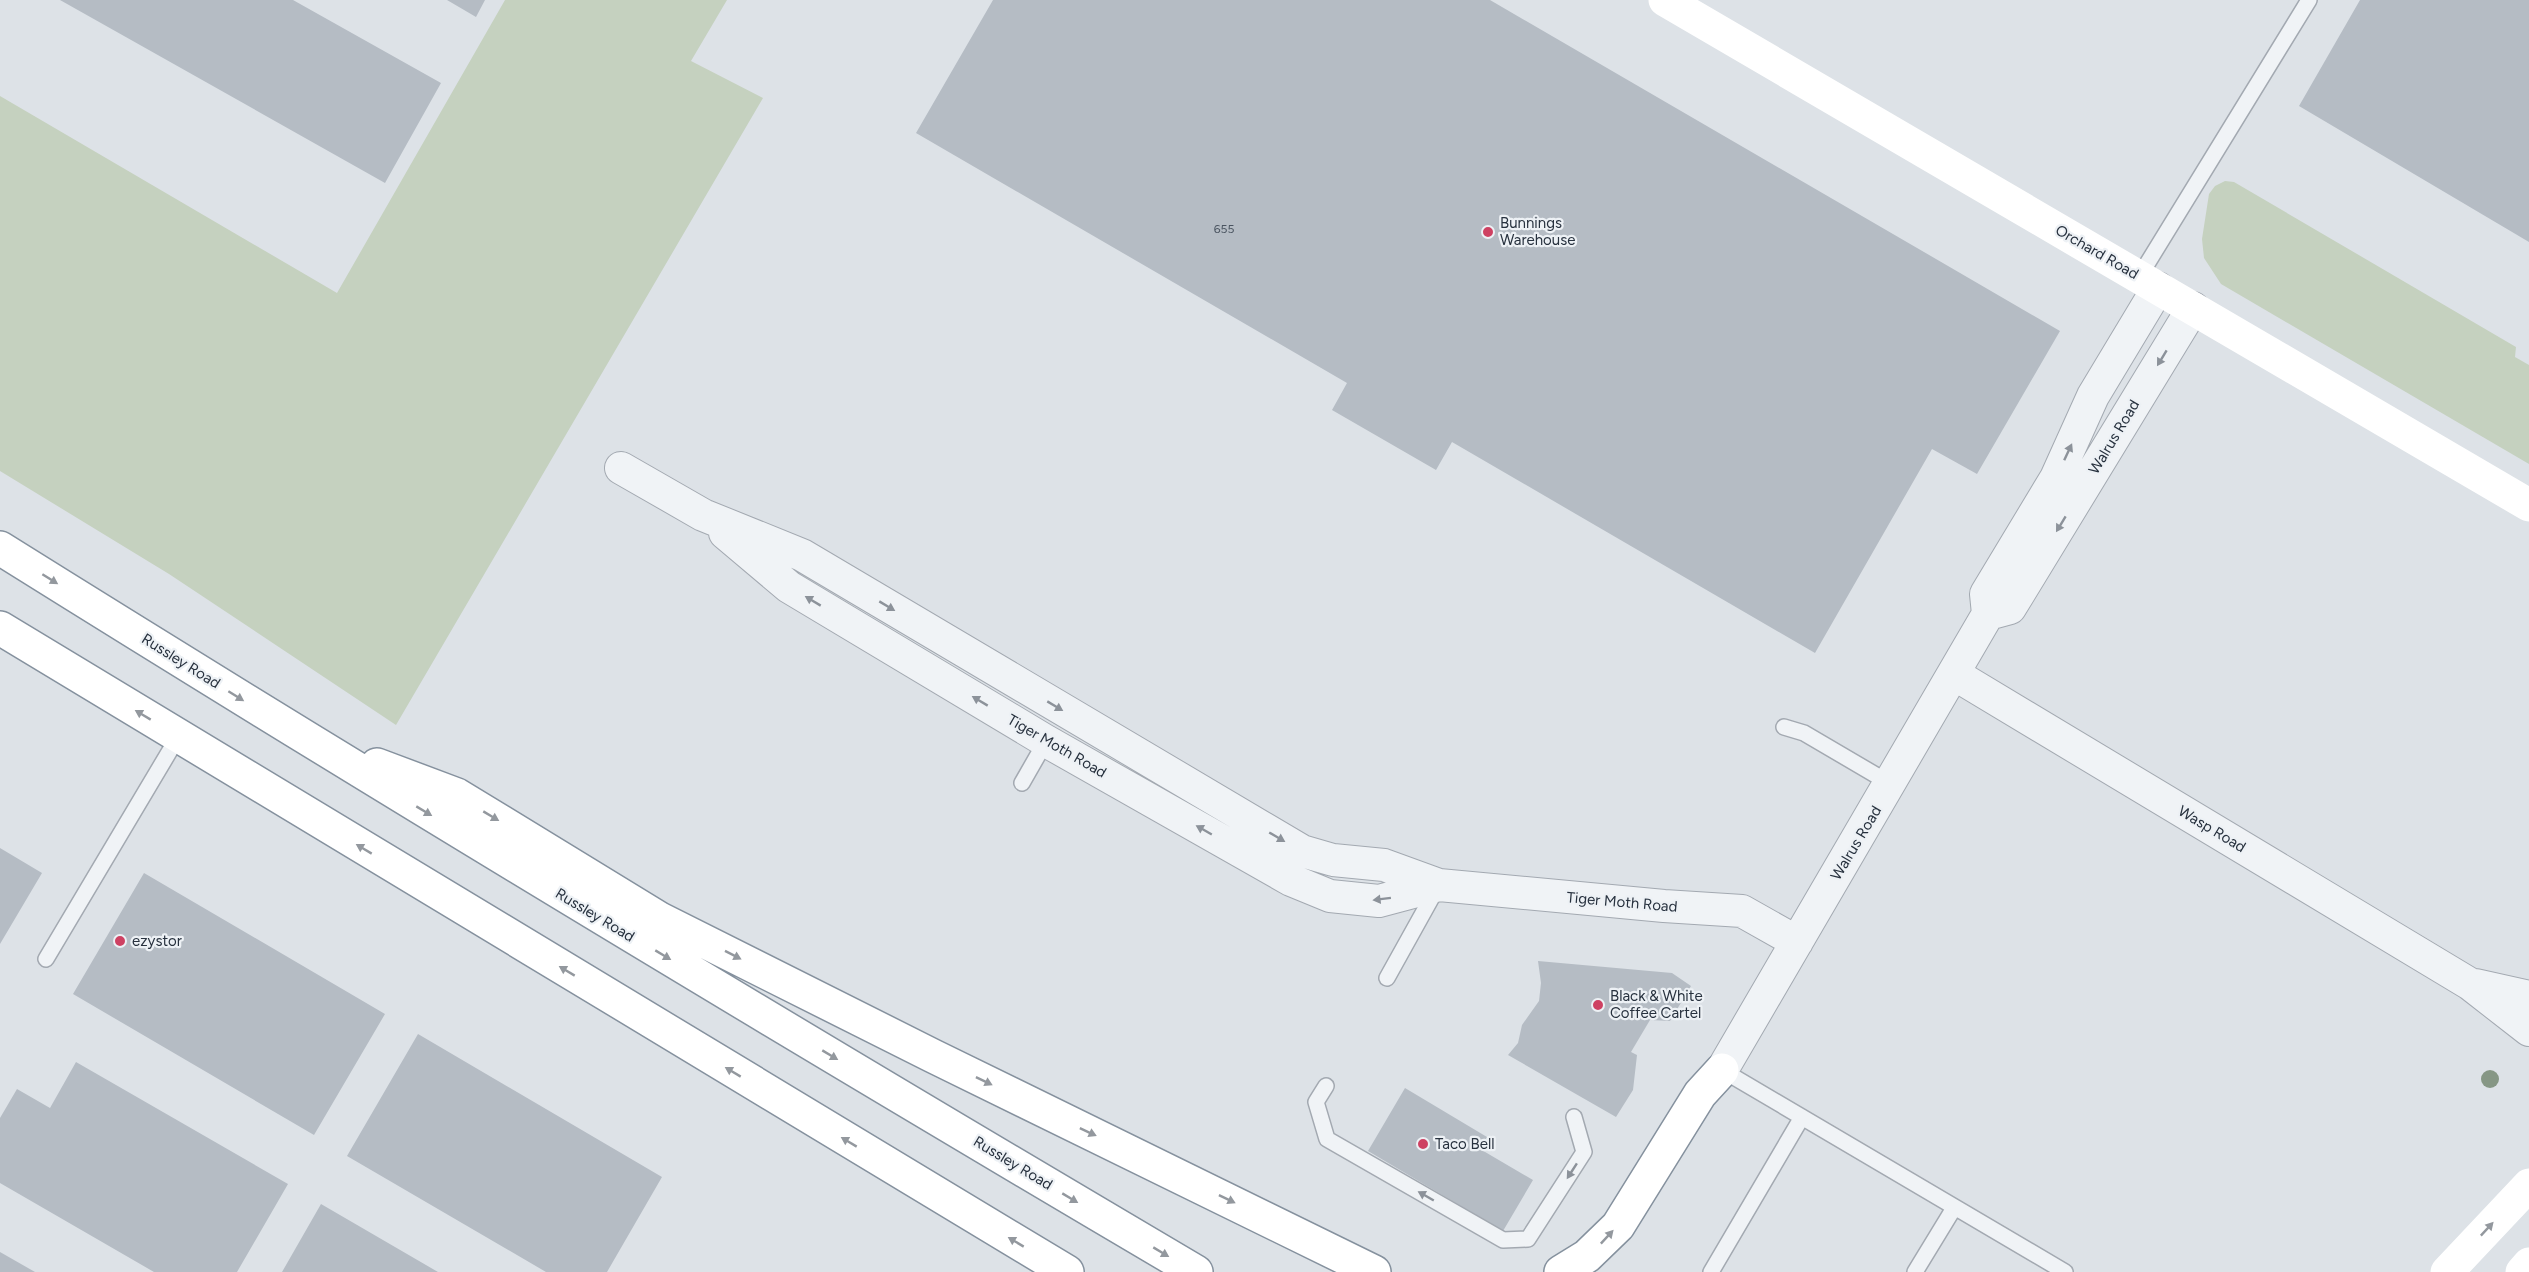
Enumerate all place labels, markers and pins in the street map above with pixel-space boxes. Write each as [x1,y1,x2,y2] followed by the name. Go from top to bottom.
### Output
[1500,214,1575,249] place label: Bunnings Warehouse
[1481,225,1495,239] marker: Bunnings Warehouse
[132,932,182,950] place label: ezystor
[113,934,127,948] marker: ezystor
[1610,987,1703,1022] place label: Black & White Coffee Cartel
[1591,998,1605,1012] marker: Black & White Coffee Cartel
[1435,1135,1494,1153] place label: Taco Bell
[1416,1137,1430,1151] marker: Taco Bell

